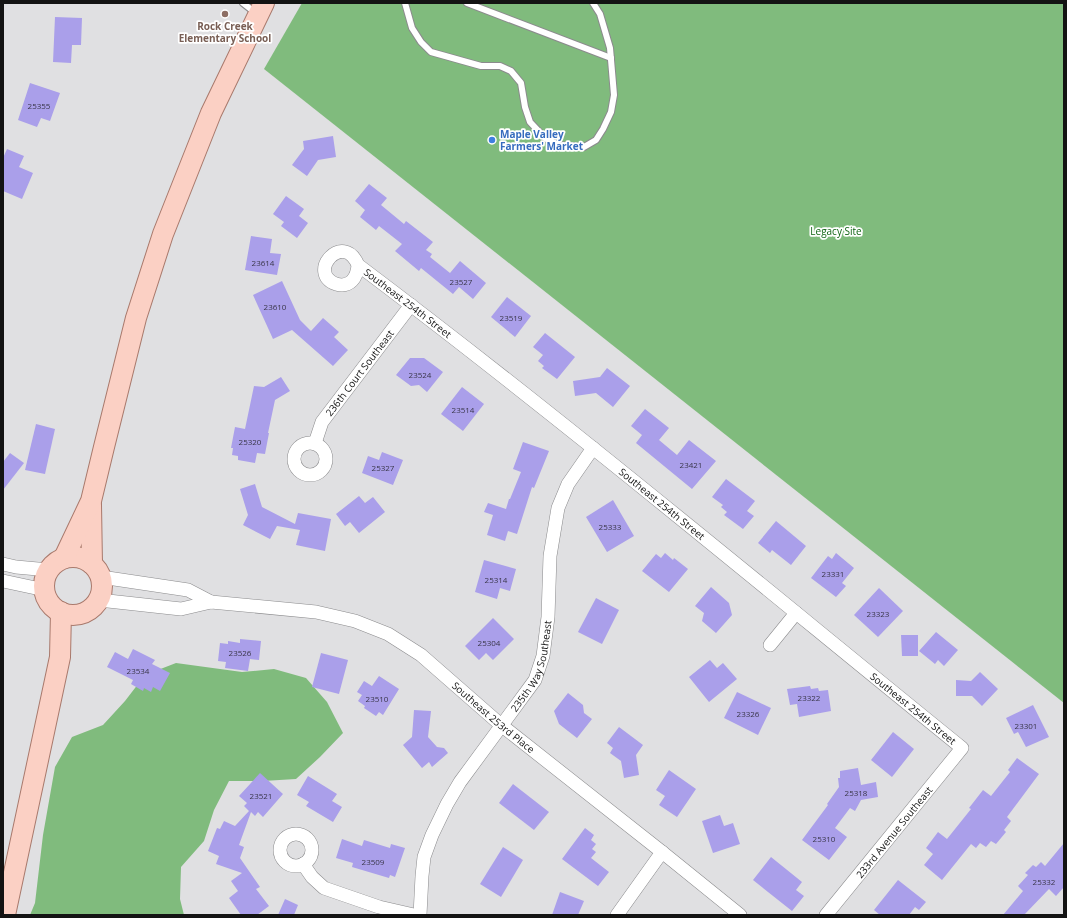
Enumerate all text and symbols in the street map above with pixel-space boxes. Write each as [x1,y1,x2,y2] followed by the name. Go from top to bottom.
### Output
[220,9,230,19] marker: Rock Creek Elementary School
[179,19,271,45] place label: Rock Creek Elementary School
[28,100,51,111] house number: 25355
[500,127,584,153] place label: Maple Valley Farmers' Market
[487,135,497,145] marker: Maple Valley Farmers' Market
[810,224,862,238] park label: Legacy Site
[252,257,275,268] house number: 23614
[361,265,455,341] street label: Southeast 254th Street
[450,276,473,287] house number: 23527
[264,301,287,312] house number: 23610
[500,312,523,323] house number: 23519
[322,326,397,419] street label: 236th Court Southeast
[409,369,432,380] house number: 23524
[452,404,475,415] house number: 23514
[239,436,262,447] house number: 25320
[680,459,702,470] house number: 23421
[372,462,395,473] house number: 25327
[616,465,708,543] street label: Southeast 254th Street
[599,521,622,532] house number: 25333
[822,568,844,579] house number: 23331
[485,574,508,585] house number: 25314
[867,608,890,619] house number: 23323
[507,619,555,714] street label: 235th Way Southeast
[478,637,501,648] house number: 25304
[229,647,252,658] house number: 23526
[127,665,150,676] house number: 23534
[867,669,960,748] street label: Southeast 254th Street
[449,678,538,756] street label: Southeast 253rd Place
[798,692,821,703] house number: 23322
[366,693,389,704] house number: 23510
[737,708,760,719] house number: 23326
[1015,720,1037,731] house number: 23301
[853,783,936,881] street label: 233rd Avenue Southeast
[845,787,868,798] house number: 25318
[250,790,272,801] house number: 23521
[813,833,836,844] house number: 25310
[362,856,385,867] house number: 23509
[1033,876,1056,887] house number: 25332

